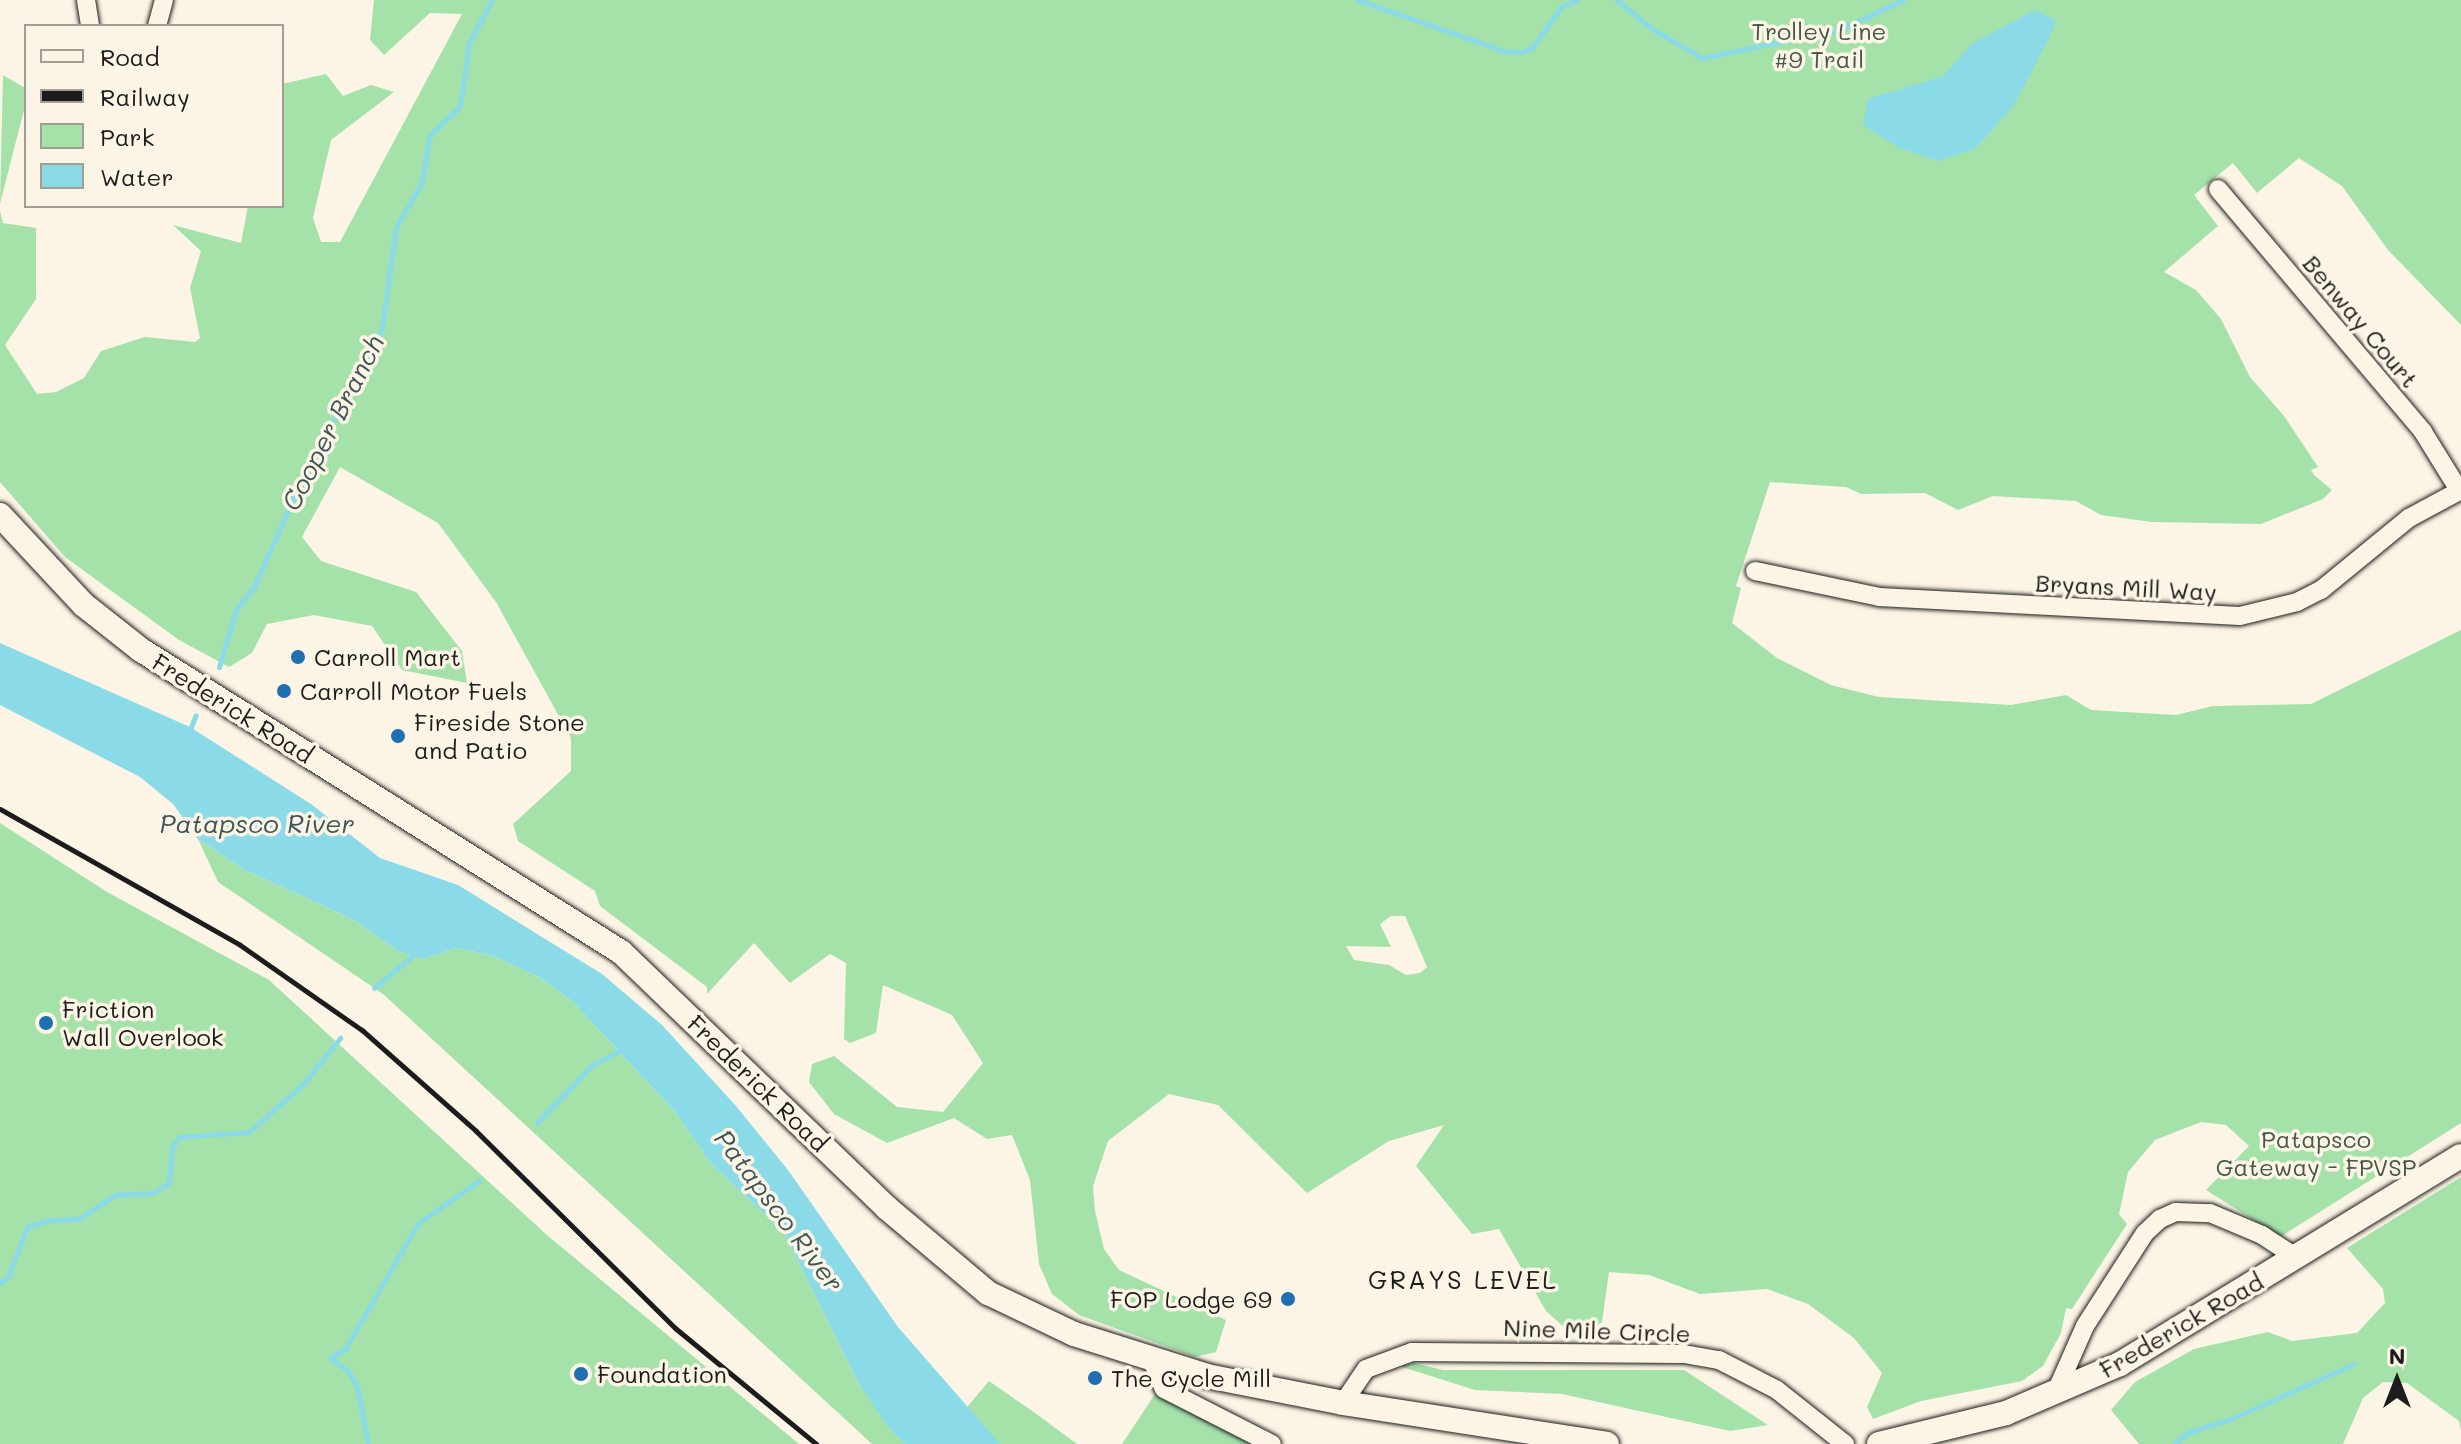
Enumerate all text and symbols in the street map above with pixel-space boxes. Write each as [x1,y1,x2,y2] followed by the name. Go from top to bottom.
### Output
[1752,17,1886,73] park label: Trolley Line #9 Trail
[24,24,284,208] legend
[100,41,160,72] text: Road
[100,81,190,112] text: Railway
[100,121,154,152] text: Park
[100,161,174,192] text: Water
[2297,249,2425,393] street label: Benway Court
[275,330,391,516] water label: Cooper Branch
[2034,568,2218,606] street label: Bryans Mill Way
[314,643,461,671] place label: Carroll Mart
[147,647,319,769] street label: Frederick Road
[289,648,307,666] marker: Carroll Mart
[300,677,527,705] place label: Carroll Motor Fuels
[275,682,293,700] marker: Carroll Motor Fuels
[414,708,585,764] place label: Fireside Stone and Patio
[389,727,407,745] marker: Fireside Stone and Patio
[160,808,354,840] water label: Patapsco River
[62,995,224,1051] place label: Friction Wall Overlook
[682,1009,834,1157] street label: Frederick Road
[37,1014,55,1032] marker: Friction Wall Overlook
[708,1124,850,1298] water label: Patapsco River
[2216,1125,2416,1181] park label: Patapsco Gateway - FPVSP
[1368,1264,1558,1296] district label: GRAYS LEVEL
[2094,1267,2268,1383] street label: Frederick Road
[1110,1285,1272,1313] place label: FOP Lodge 69
[1279,1290,1297,1308] marker: FOP Lodge 69
[1503,1312,1691,1348] street label: Nine Mile Circle
[2357,1340,2437,1420] north arrow
[2389,1341,2405,1370] text: N
[597,1360,727,1388] place label: Foundation
[1111,1364,1271,1392] place label: The Cycle Mill
[572,1365,590,1383] marker: Foundation
[1086,1369,1104,1387] marker: The Cycle Mill

